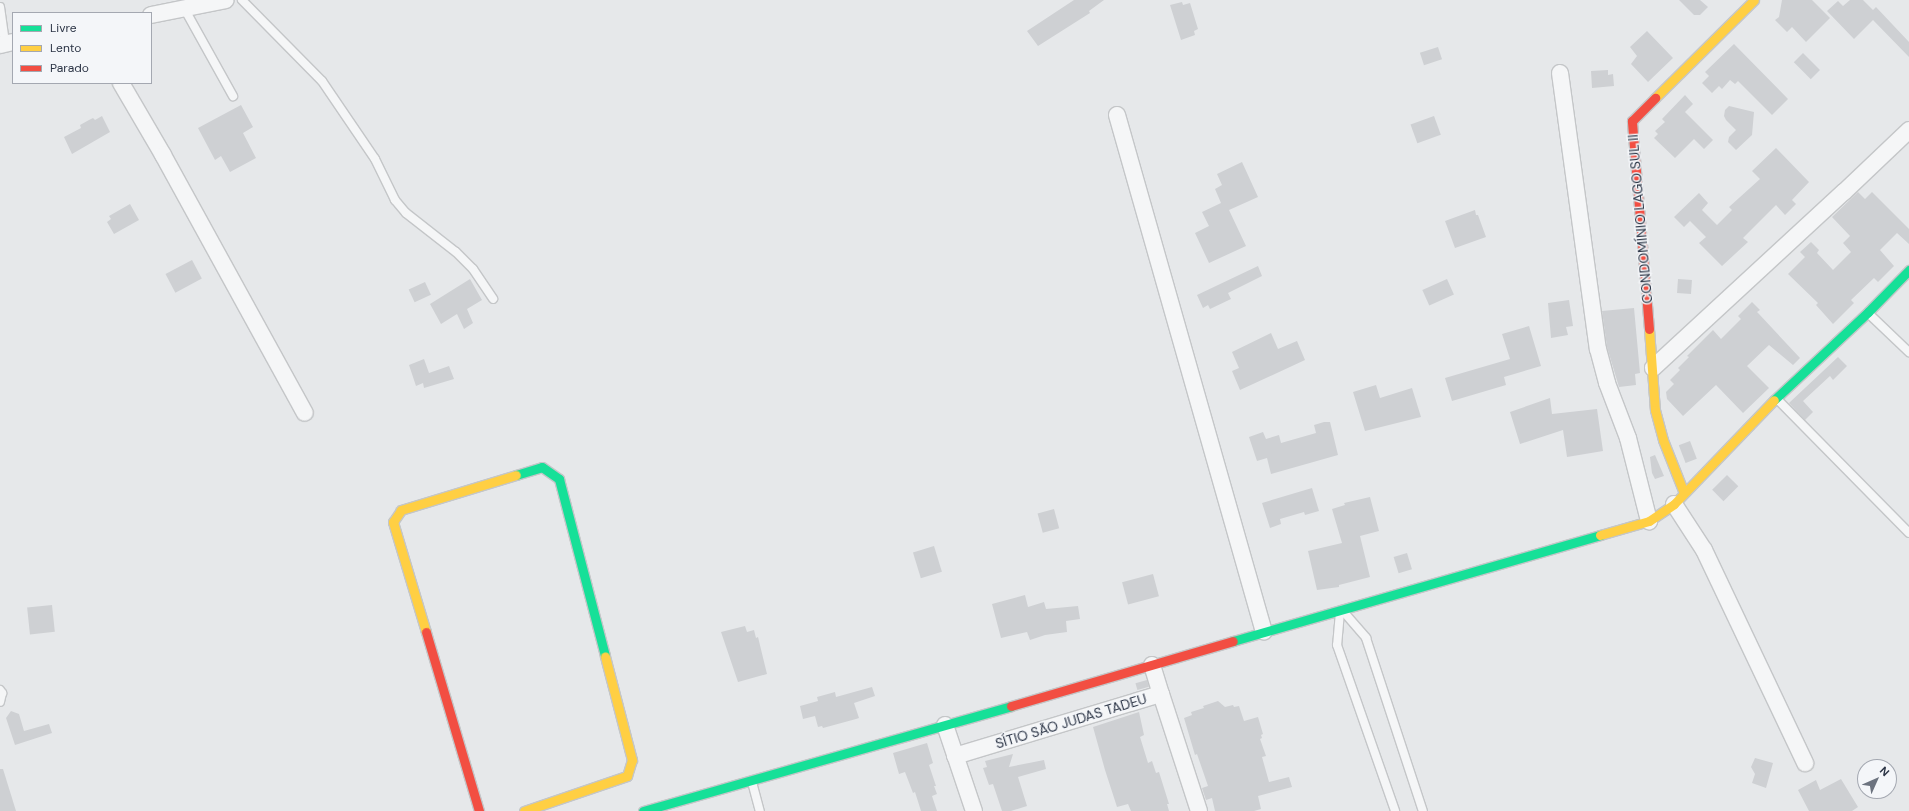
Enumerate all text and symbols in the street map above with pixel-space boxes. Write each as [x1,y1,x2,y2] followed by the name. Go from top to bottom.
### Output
[12,12,152,84] legend
[50,20,77,36] text: Livre
[50,40,81,56] text: Lento
[50,60,89,76] text: Parado
[1624,134,1656,304] street label: CONDOMÍNIO LAGO SUL II
[993,690,1149,752] street label: SÍTIO SÃO JUDAS TADEU
[1857,759,1897,799] north arrow
[1877,763,1893,779] text: N

